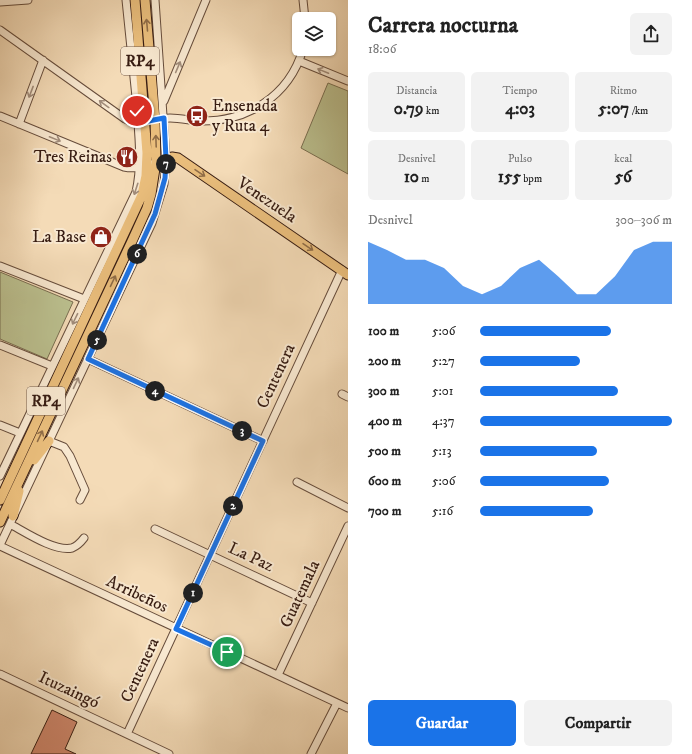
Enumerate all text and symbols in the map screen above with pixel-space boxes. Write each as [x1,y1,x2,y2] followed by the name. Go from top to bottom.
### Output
[292,12,336,56] map controls
[292,12,336,56] button: layers
[368,12,518,39] text: Carrera nocturna
[630,13,672,55] button: share
[144,19,151,32] one-way arrow
[368,41,396,57] text: 18:06
[121,47,159,75] road number: RP4
[175,62,183,74] one-way arrow
[318,67,330,75] one-way arrow
[396,84,437,98] text: Distancia
[503,84,537,98] text: Tiempo
[610,84,637,98] text: Ritmo
[27,86,35,98] one-way arrow
[120,94,154,128] pin
[212,95,278,137] place label: Ensenada y Ruta 4
[394,98,423,120] text: 0.79
[505,98,535,120] text: 4:03
[598,98,629,120] text: 5:07
[99,100,110,108] one-way arrow
[126,100,148,122] icon: check
[184,103,210,129] bus stop icon: Ensenada y Ruta 4
[423,104,440,118] text: km
[629,104,648,118] text: /km
[49,135,61,143] one-way arrow
[152,135,159,148] one-way arrow
[114,144,140,170] restaurant icon: Tres Reinas
[34,146,112,168] place label: Tres Reinas
[398,152,436,166] text: Desnivel
[508,152,532,166] text: Pulso
[614,152,632,166] text: kcal
[156,154,176,174] pin: 7
[163,157,169,171] text: 7
[404,166,419,188] text: 10
[498,166,521,188] text: 155
[615,166,632,188] text: 56
[195,169,206,177] one-way arrow
[232,171,302,228] street label: Venezuela
[419,172,430,186] text: m
[521,172,542,186] text: bpm
[132,182,139,195] one-way arrow
[368,212,413,228] text: Desnivel
[615,212,672,228] text: 300–306 m
[88,224,114,250] shop icon: La Base
[32,226,86,248] place label: La Base
[302,243,313,251] one-way arrow
[127,244,147,264] pin: 6
[134,247,140,261] text: 6
[110,275,118,287] one-way arrow
[71,313,78,325] one-way arrow
[368,323,399,339] text: 100 m
[432,323,456,339] text: 5:06
[87,330,107,350] pin: 5
[94,333,100,347] text: 5
[251,339,301,412] street label: Centenera
[368,353,401,369] text: 200 m
[432,353,455,369] text: 5:27
[73,377,80,389] one-way arrow
[145,381,165,401] pin: 4
[368,383,399,399] text: 300 m
[432,383,454,399] text: 5:01
[152,384,158,398] text: 4
[27,387,65,415] road number: RP4
[368,413,402,429] text: 400 m
[432,413,455,429] text: 4:37
[232,421,252,441] pin: 3
[240,424,244,438] text: 3
[37,431,44,443] one-way arrow
[368,443,401,459] text: 500 m
[432,443,451,459] text: 5:13
[368,473,401,489] text: 600 m
[432,473,456,489] text: 5:06
[223,496,243,516] pin: 2
[230,499,236,513] text: 2
[368,503,401,519] text: 700 m
[432,503,453,519] text: 5:16
[225,537,278,577] street label: La Paz
[275,556,326,631] street label: Guatemala
[103,570,172,618] street label: Arribeños
[183,583,203,603] pin: 1
[191,586,195,600] text: 1
[115,633,165,706] street label: Centenera
[210,635,244,669] pin
[216,641,238,663] icon: arrive
[35,666,103,714] street label: Ituzaingó
[368,700,516,746] button: Guardar
[524,700,672,746] button: Compartir

